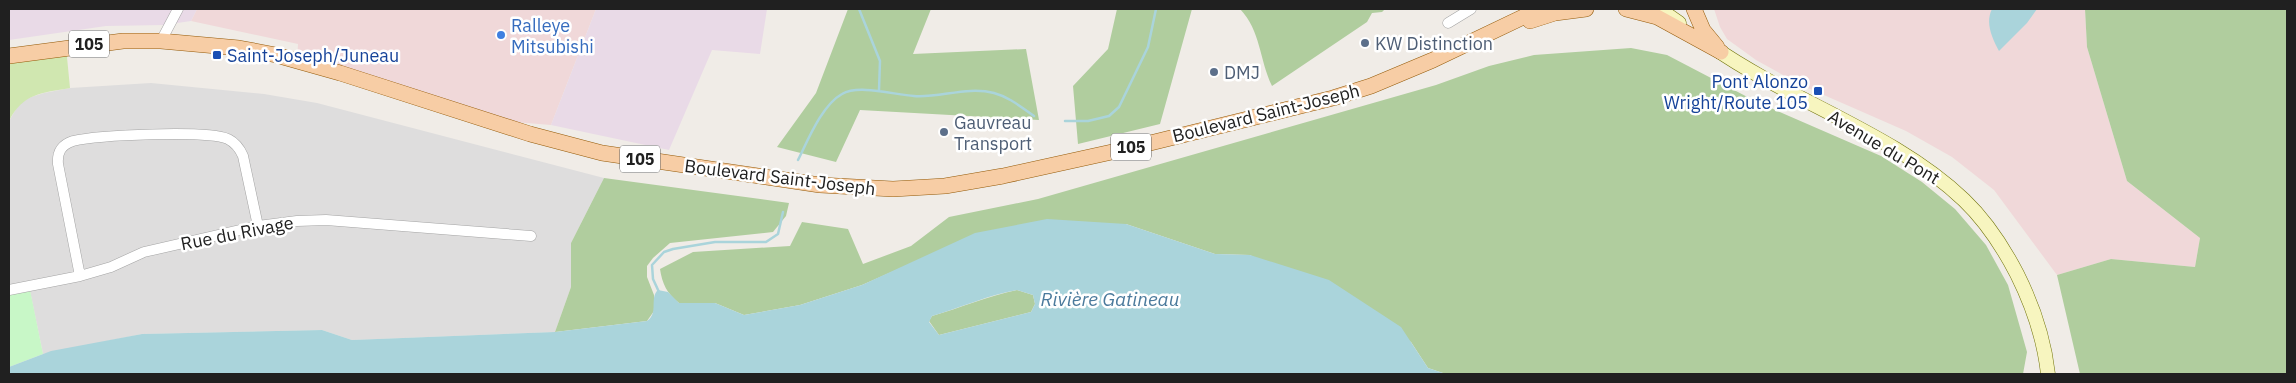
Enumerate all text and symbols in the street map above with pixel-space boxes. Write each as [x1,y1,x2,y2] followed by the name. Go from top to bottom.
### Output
[511,14,594,58] place label: Ralleye Mitsubishi
[495,29,507,41] marker: Ralleye Mitsubishi
[69,31,109,58] road number: 105
[1375,32,1493,55] place label: KW Distinction
[1359,37,1371,49] marker: KW Distinction
[227,44,399,67] place label: Saint-Joseph/Juneau
[211,49,223,61] marker: Saint-Joseph/Juneau
[1224,61,1260,84] place label: DMJ
[1208,66,1220,78] marker: DMJ
[1664,70,1808,114] place label: Pont Alonzo Wright/Route 105
[1170,79,1362,147] street label: Boulevard Saint-Joseph
[1812,85,1824,97] marker: Pont Alonzo Wright/Route 105
[1824,105,1944,189] street label: Avenue du Pont
[954,111,1032,155] place label: Gauvreau Transport
[938,126,950,138] marker: Gauvreau Transport
[1111,134,1151,160] road number: 105
[620,146,660,172] road number: 105
[683,154,877,200] street label: Boulevard Saint-Joseph
[179,211,295,255] street label: Rue du Rivage
[1041,287,1179,311] water label: Rivière Gatineau

